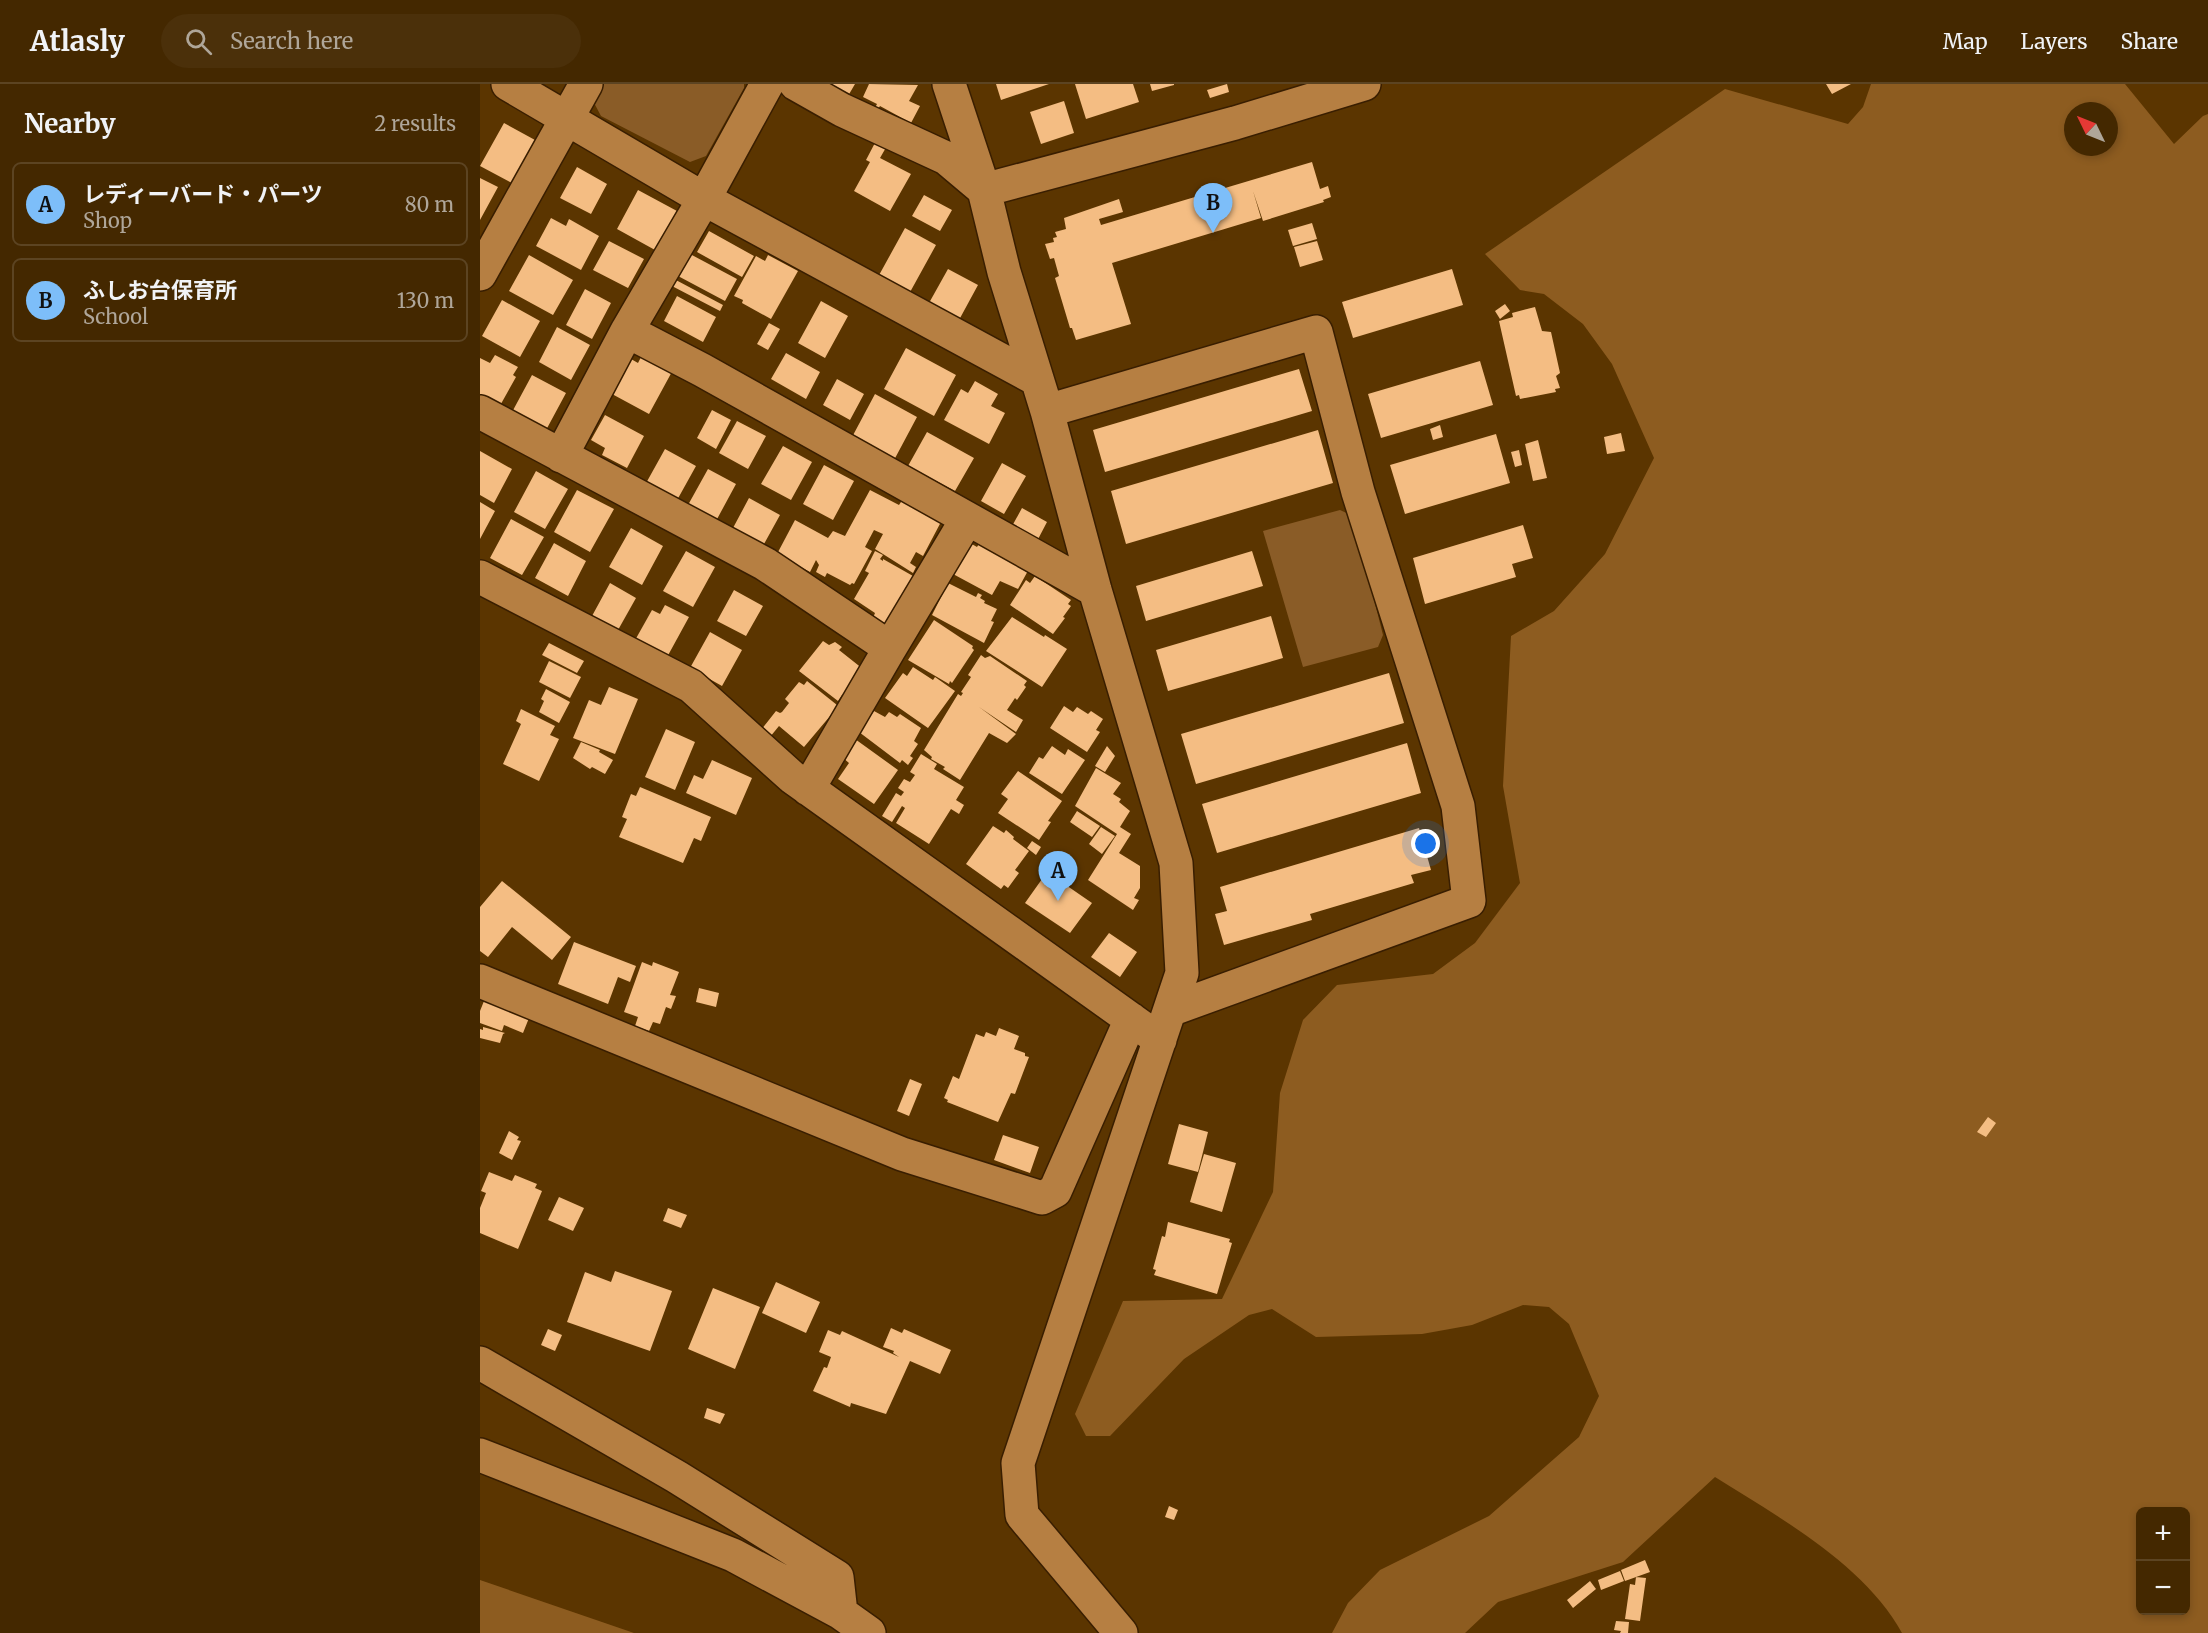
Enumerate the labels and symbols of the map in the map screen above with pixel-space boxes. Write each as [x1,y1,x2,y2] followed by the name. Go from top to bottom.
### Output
[2064,102,2118,156] north arrow
[1194,184,1232,233] pin: B
[1411,829,1440,858] your location
[1038,852,1078,901] pin: A

